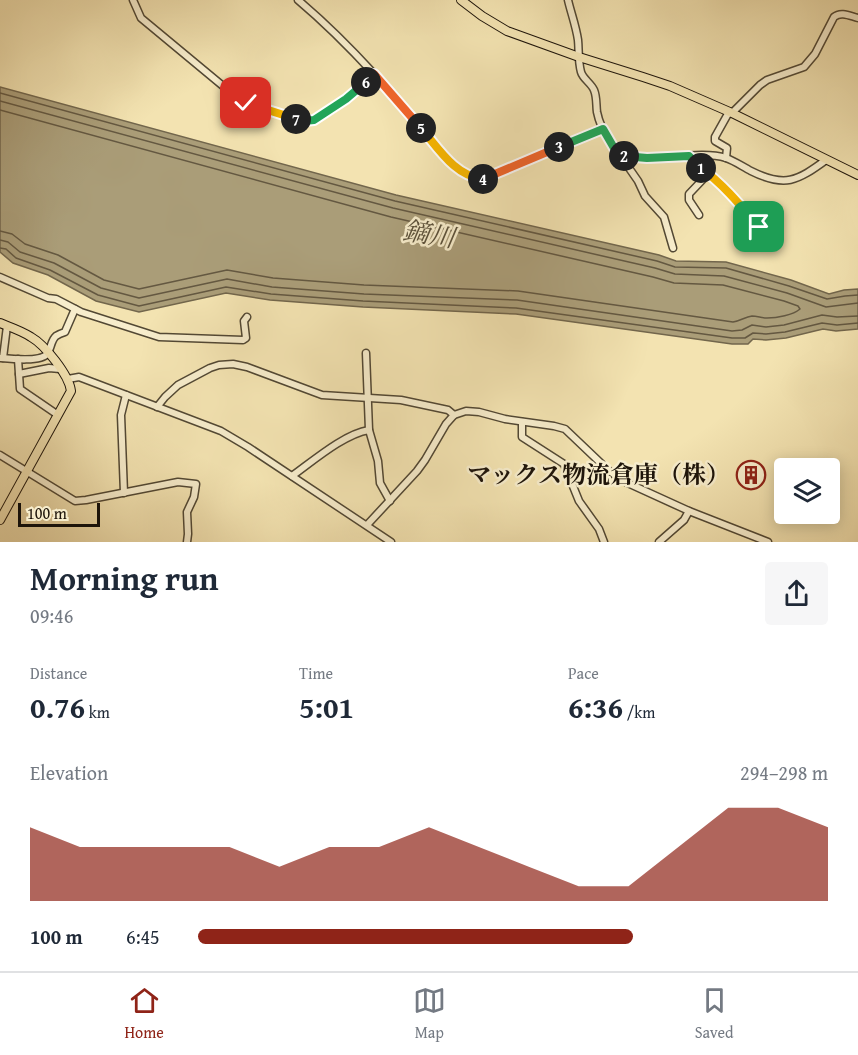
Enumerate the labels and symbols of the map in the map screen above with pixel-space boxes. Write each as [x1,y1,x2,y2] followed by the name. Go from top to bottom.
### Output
[351,67,381,97] pin: 6
[220,77,271,128] pin
[281,104,311,134] pin: 7
[406,113,436,143] pin: 5
[544,132,574,162] pin: 3
[609,141,639,171] pin: 2
[686,153,716,183] pin: 1
[468,164,498,194] pin: 4
[733,201,784,252] pin
[400,210,461,257] water label: 鏑川
[467,457,730,492] place label: マックス物流倉庫（株）
[735,459,767,491] building icon: マックス物流倉庫（株）
[18,500,100,528] scale bar

